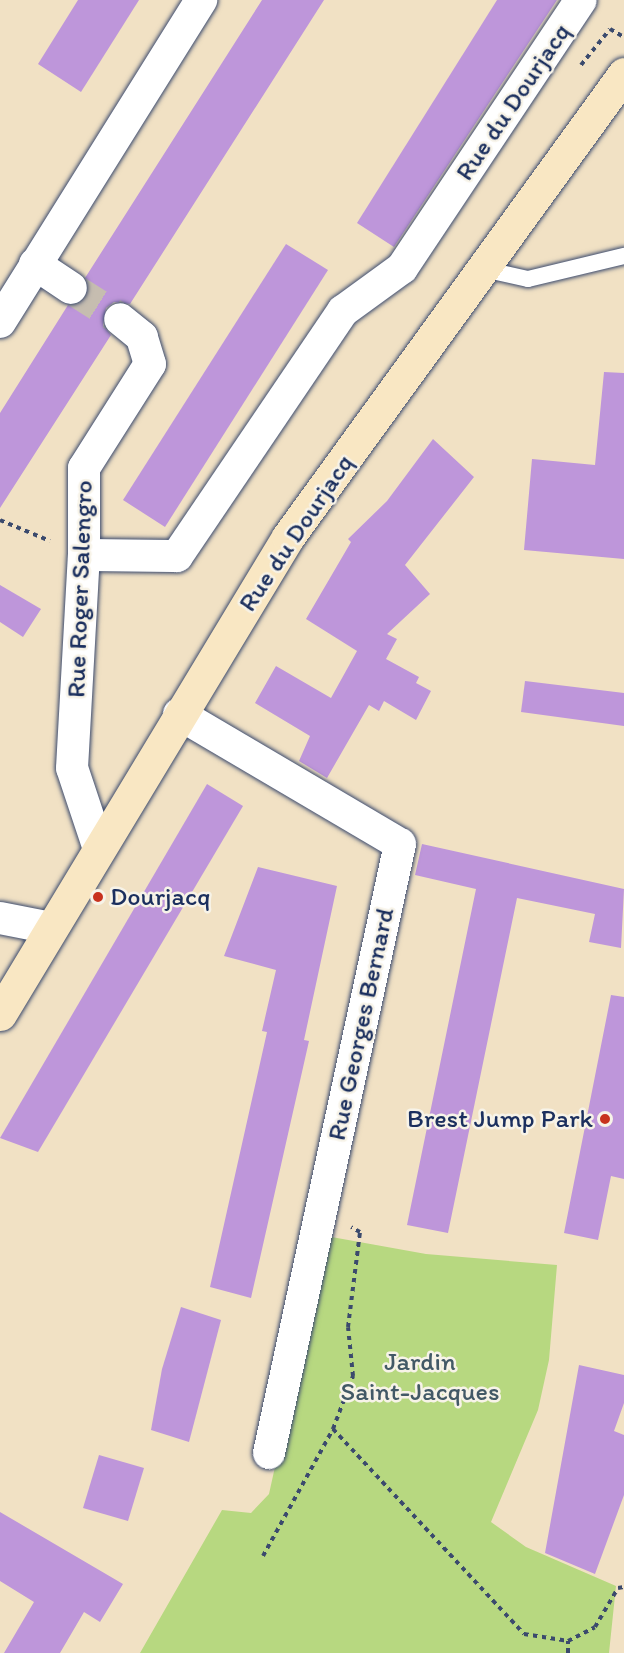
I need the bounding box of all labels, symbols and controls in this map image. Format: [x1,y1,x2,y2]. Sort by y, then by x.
street label: Rue du Dourjacq [449,17,577,187]
street label: Rue du Dourjacq [232,448,360,618]
street label: Rue Roger Salengro [61,480,99,698]
place label: Dourjacq [110,881,210,913]
marker: Dourjacq [91,890,105,904]
street label: Rue Georges Bernard [321,905,401,1143]
place label: Brest Jump Park [408,1103,593,1135]
marker: Brest Jump Park [598,1112,612,1126]
park label: Jardin Saint-Jacques [341,1346,499,1408]

